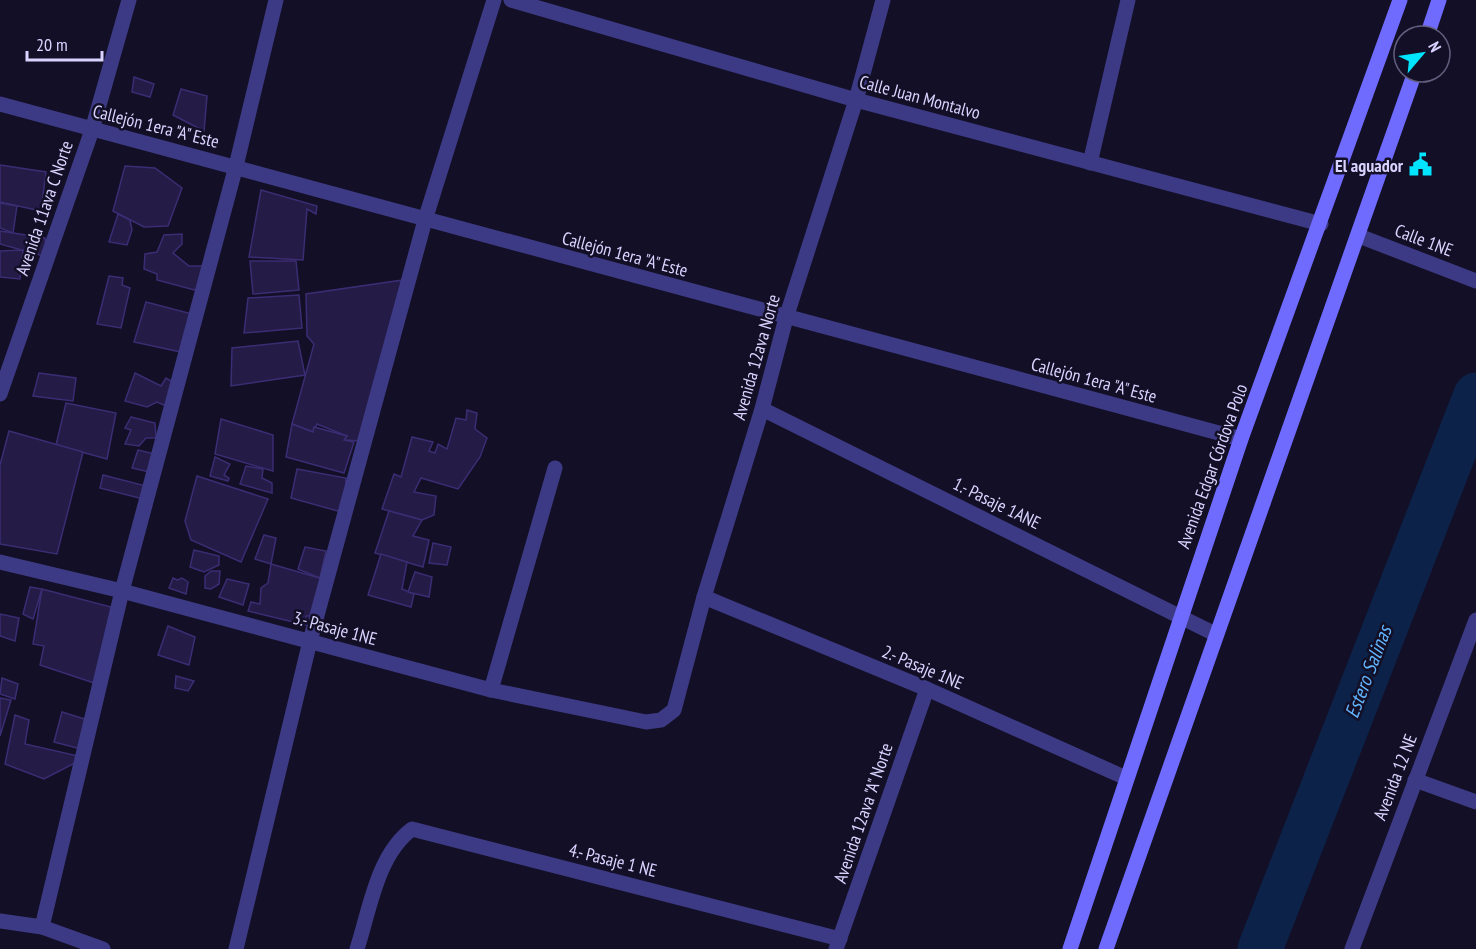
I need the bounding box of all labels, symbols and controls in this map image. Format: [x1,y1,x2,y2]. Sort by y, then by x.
scale bar [27,24,102,62]
north arrow [1392,24,1452,84]
text: 20 m [36,33,68,56]
text: N [1424,38,1446,55]
street label: Calle Juan Montalvo [857,70,983,124]
street label: Callejón 1era "A" Este [91,99,221,153]
street label: Avenida 11ava C Norte [10,138,78,278]
public building icon: El aguador [1408,152,1434,178]
place label: El aguador [1335,154,1404,177]
street label: Calle 1NE [1392,218,1456,262]
street label: Callejón 1era "A" Este [560,226,690,282]
street label: Avenida 12ava Norte [727,292,785,422]
street label: Callejón 1era "A" Este [1029,352,1159,408]
street label: Avenida Edgar Córdova Polo [1172,380,1253,551]
street label: 1.- Pasaje 1ANE [949,472,1045,534]
street label: 3.- Pasaje 1NE [290,606,380,650]
water label: Estero Salinas [1339,620,1398,722]
street label: 2.- Pasaje 1NE [879,640,967,694]
street label: Avenida 12 NE [1368,731,1422,823]
street label: Avenida 12ava "A" Norte [828,740,898,886]
street label: 4.- Pasaje 1 NE [567,838,659,882]

